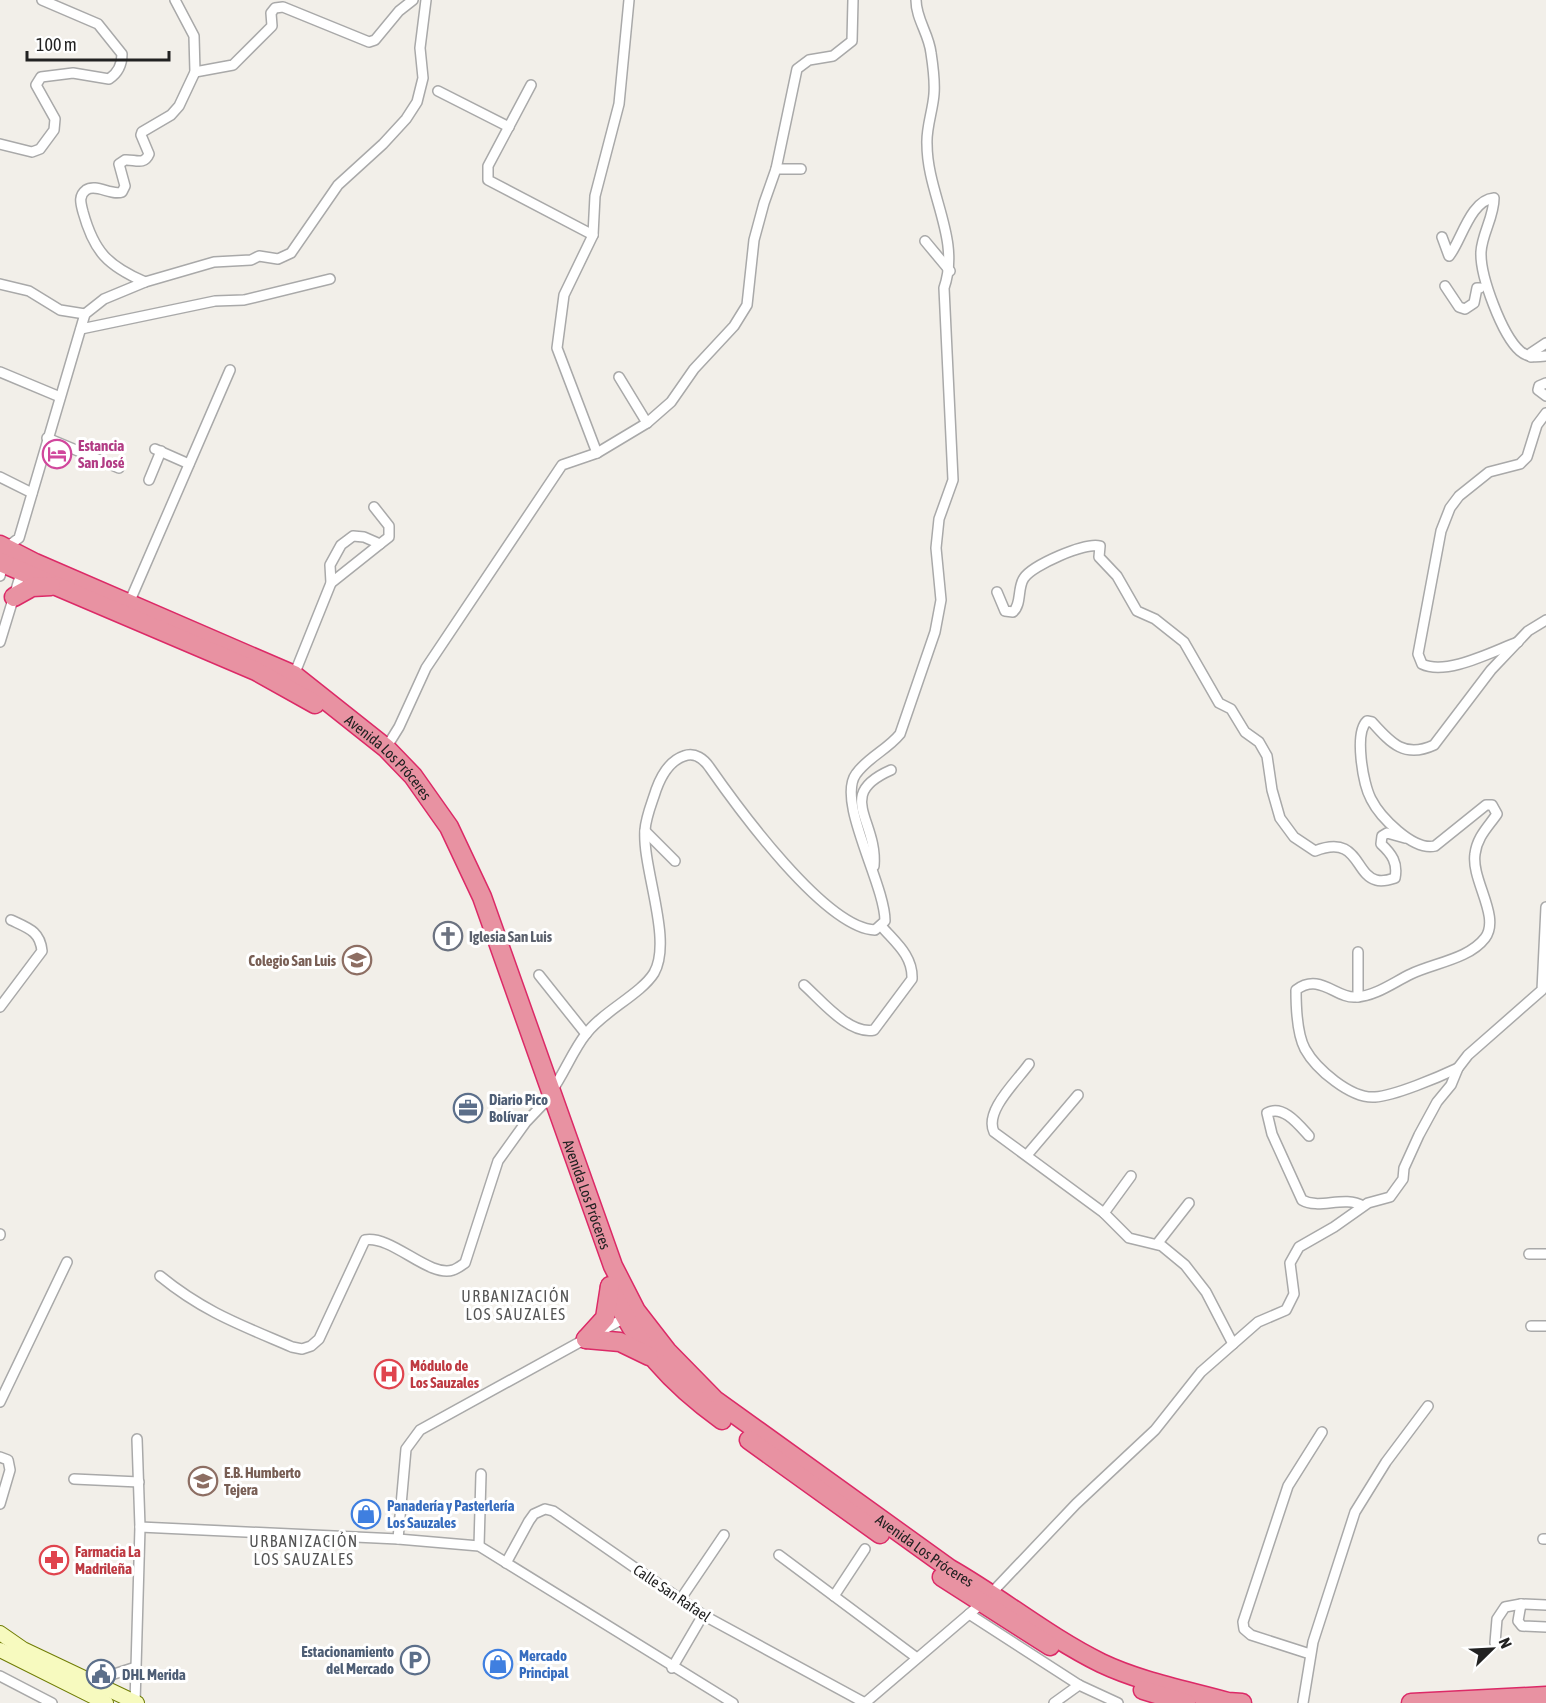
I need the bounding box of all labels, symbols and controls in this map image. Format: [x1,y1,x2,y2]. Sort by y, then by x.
scale bar [27,24,170,62]
text: 100 m [36,34,77,55]
place label: Estancia San José [78,437,125,471]
hotel icon: Estancia San José [41,438,73,470]
street label: Avenida Los Próceres [342,711,435,803]
church icon: Iglesia San Luis [432,920,464,952]
place label: Iglesia San Luis [469,928,553,945]
school or university icon: Colegio San Luis [341,944,373,976]
place label: Colegio San Luis [248,952,337,969]
place label: Diario Pico Bolívar [489,1091,548,1125]
office icon: Diario Pico Bolívar [452,1092,484,1124]
street label: Avenida Los Próceres [560,1137,615,1251]
district label: URBANIZACIÓN LOS SAUZALES [461,1287,571,1323]
place label: Módulo de Los Sauzales [410,1357,480,1391]
hospital icon: Módulo de Los Sauzales [373,1358,405,1390]
place label: E.B. Humberto Tejera [224,1464,301,1498]
school or university icon: E.B. Humberto Tejera [187,1465,219,1497]
place label: Panadería y Pasterlería Los Sauzales [387,1497,515,1531]
shop icon: Panadería y Pasterlería Los Sauzales [350,1498,382,1530]
street label: Avenida Los Próceres [873,1510,977,1590]
district label: URBANIZACIÓN LOS SAUZALES [249,1532,359,1568]
place label: Farmacia La Madrileña [75,1543,141,1577]
pharmacy icon: Farmacia La Madrileña [38,1544,70,1576]
street label: Calle San Rafael [630,1561,714,1625]
north arrow [1462,1619,1522,1679]
text: N [1496,1635,1516,1651]
place label: Estacionamiento del Mercado [301,1643,394,1677]
parking icon: Estacionamiento del Mercado [399,1644,431,1676]
place label: Mercado Principal [519,1647,570,1681]
shop icon: Mercado Principal [482,1648,514,1680]
public building icon: DHL Merida [85,1658,117,1690]
place label: DHL Merida [122,1666,186,1683]

